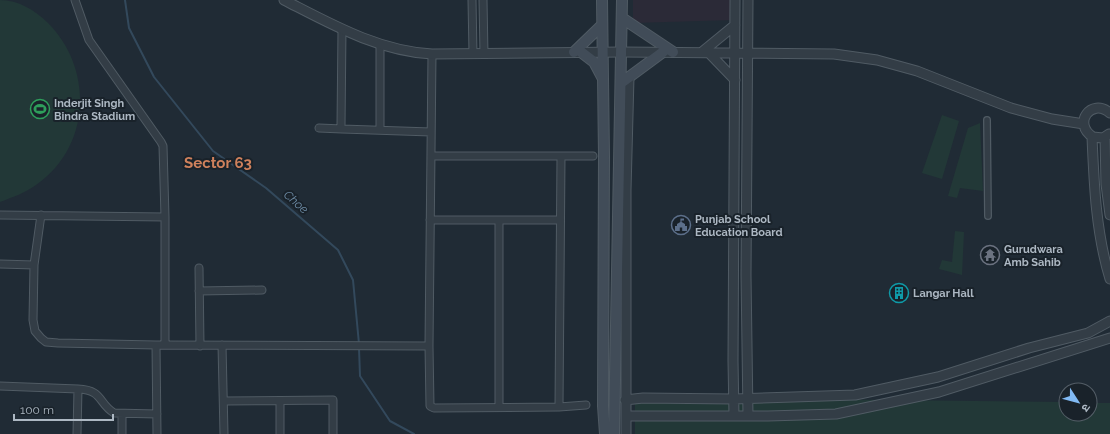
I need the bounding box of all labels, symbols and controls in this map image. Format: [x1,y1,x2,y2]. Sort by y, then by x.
place label: Inderjit Singh Bindra Stadium [54,97,135,123]
sports icon: Inderjit Singh Bindra Stadium [29,98,51,120]
district label: Sector 63 [184,154,252,172]
water label: Choe [281,188,312,217]
place label: Punjab School Education Board [695,213,783,239]
public building icon: Punjab School Education Board [670,214,692,236]
place label: Gurudwara Amb Sahib [1004,243,1063,269]
temple icon: Gurudwara Amb Sahib [979,244,1001,266]
building icon: Langar Hall [888,282,910,304]
place label: Langar Hall [913,287,974,300]
north arrow [1058,382,1098,422]
scale bar [14,396,113,422]
text: उ [1078,401,1093,414]
text: 100 m [20,403,54,417]

